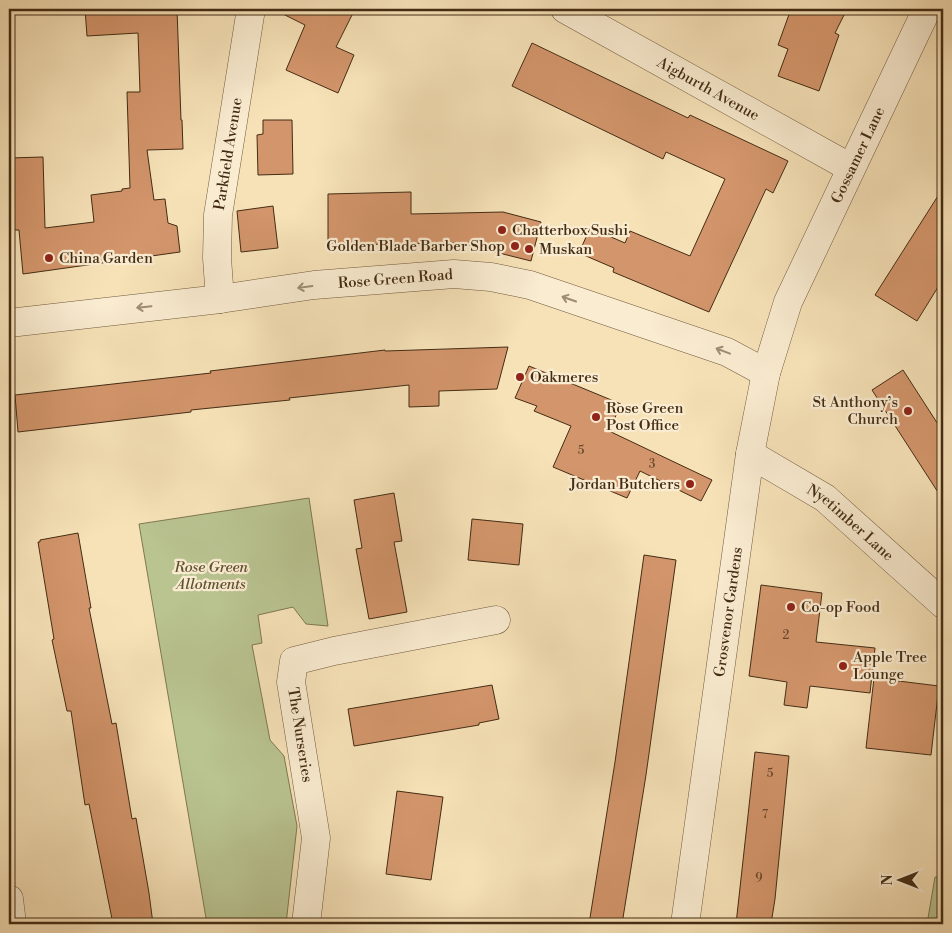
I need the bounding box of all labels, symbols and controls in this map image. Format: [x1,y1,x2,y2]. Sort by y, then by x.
street label: Aigburth Avenue [653,52,763,125]
street label: Parkfield Avenue [209,96,246,211]
street label: Gossamer Lane [827,104,889,206]
place label: Chatterbox Sushi [512,221,628,240]
marker: Chatterbox Sushi [496,224,508,236]
place label: Golden Blade Barber Shop [326,237,505,256]
marker: Golden Blade Barber Shop [509,240,521,252]
place label: Muskan [539,240,592,259]
marker: Muskan [523,243,535,255]
place label: China Garden [59,249,153,268]
marker: China Garden [43,252,55,264]
street label: Rose Green Road [337,265,454,293]
one-way arrow [298,282,314,292]
one-way arrow [562,294,577,303]
one-way arrow [136,302,152,312]
one-way arrow [716,346,731,355]
place label: Oakmeres [530,368,598,387]
marker: Oakmeres [514,371,526,383]
place label: St Anthony’s Church [812,393,898,429]
place label: Rose Green Post Office [606,399,683,435]
marker: St Anthony’s Church [902,405,914,417]
marker: Rose Green Post Office [590,411,602,423]
house number: 5 [578,443,585,458]
house number: 3 [649,457,656,472]
place label: Jordan Butchers [568,475,680,494]
marker: Jordan Butchers [684,478,696,490]
street label: Nyetimber Lane [803,480,898,565]
street label: Grosvenor Gardens [710,546,747,678]
park label: Rose Green Allotments [173,558,248,594]
place label: Co-op Food [801,598,881,617]
marker: Co-op Food [785,601,797,613]
house number: 2 [783,628,790,643]
place label: Apple Tree Lounge [852,648,927,684]
marker: Apple Tree Lounge [837,660,849,672]
street label: The Nurseries [283,686,317,784]
house number: 5 [767,766,774,781]
house number: 7 [762,807,768,822]
north arrow [874,856,924,906]
house number: 9 [755,871,763,886]
text: N [879,874,897,886]

